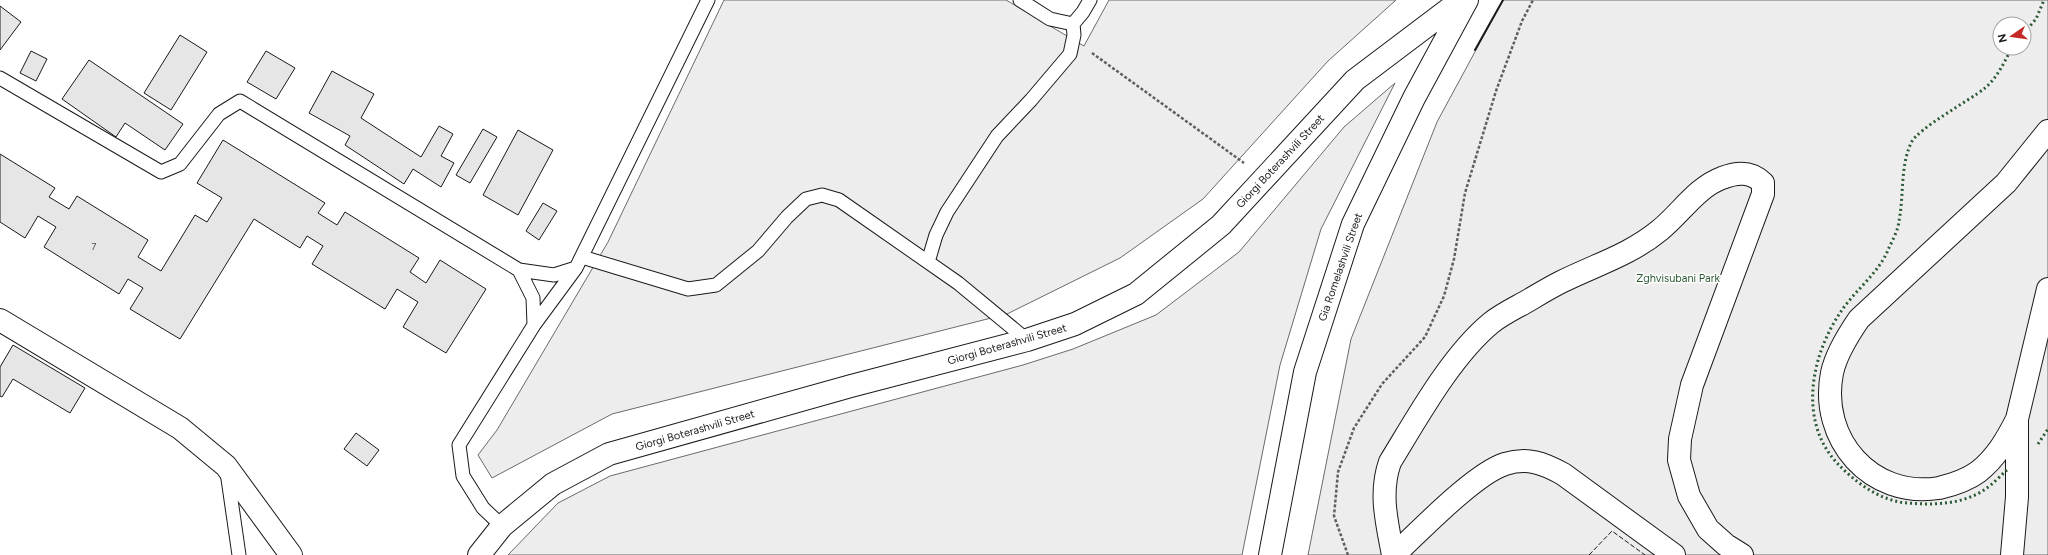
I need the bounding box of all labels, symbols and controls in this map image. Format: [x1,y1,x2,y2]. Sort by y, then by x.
north arrow [1992,16,2032,56]
text: N [1995,33,2010,44]
street label: Giorgi Boterashvili Street [1234,112,1327,211]
street label: Gia Romelashvili Street [1316,211,1365,323]
house number: 7 [92,241,97,252]
park label: Zghvisubani Park [1636,272,1720,285]
street label: Giorgi Boterashvili Street [946,321,1068,368]
street label: Giorgi Boterashvili Street [634,407,756,454]

